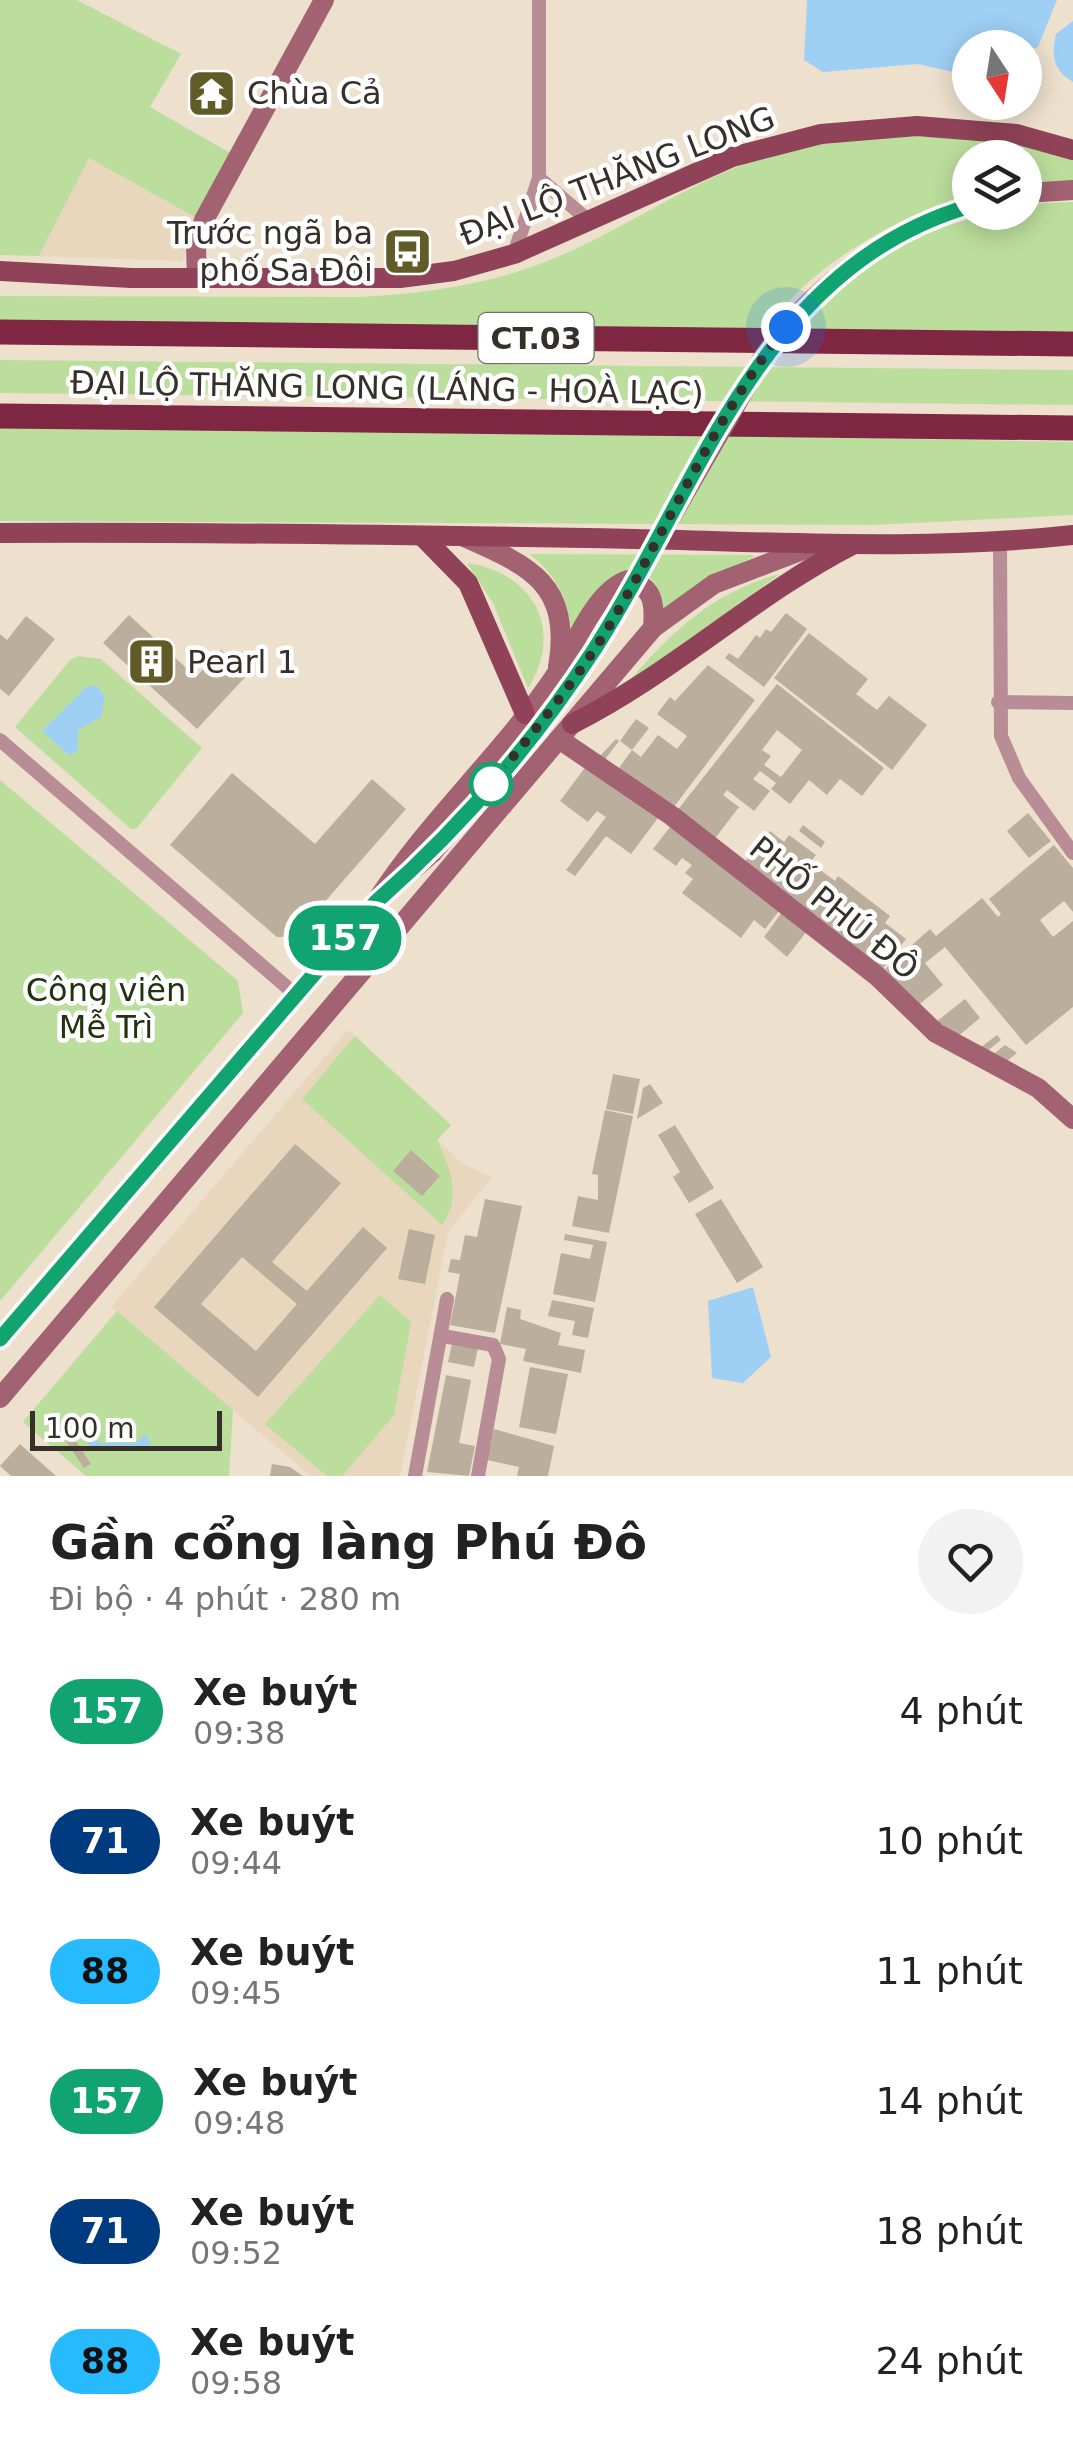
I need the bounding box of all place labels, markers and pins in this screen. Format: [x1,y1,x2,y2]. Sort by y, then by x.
temple icon: Chùa Cả [186,67,238,119]
place label: Chùa Cả [247,74,382,112]
place label: Trước ngã ba phố Sa Đôi [166,214,373,289]
bus stop icon: Trước ngã ba phố Sa Đôi [382,225,434,277]
building icon: Pearl 1 [126,636,178,688]
place label: Pearl 1 [187,643,297,681]
unlabelled marker [470,763,512,805]

